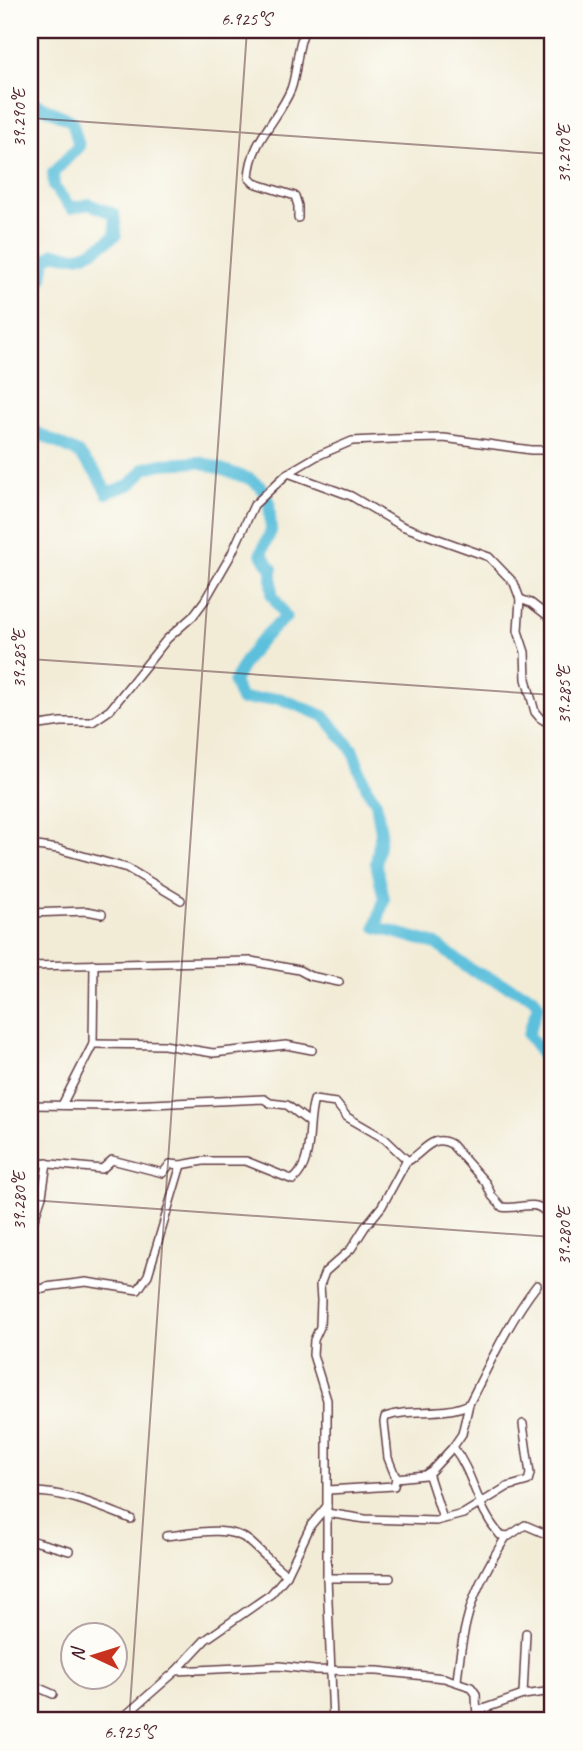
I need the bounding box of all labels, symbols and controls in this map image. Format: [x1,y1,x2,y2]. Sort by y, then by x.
text: 6.925°S [221,8,274,30]
text: 39.290°E [8,86,30,147]
text: 39.290°E [553,122,575,183]
text: 39.285°E [8,627,30,688]
text: 39.285°E [553,663,575,724]
text: 39.280°E [8,1169,30,1230]
text: 39.280°E [553,1204,575,1265]
north arrow [60,1622,130,1692]
text: N [66,1645,91,1662]
text: 6.925°S [104,1721,157,1743]

